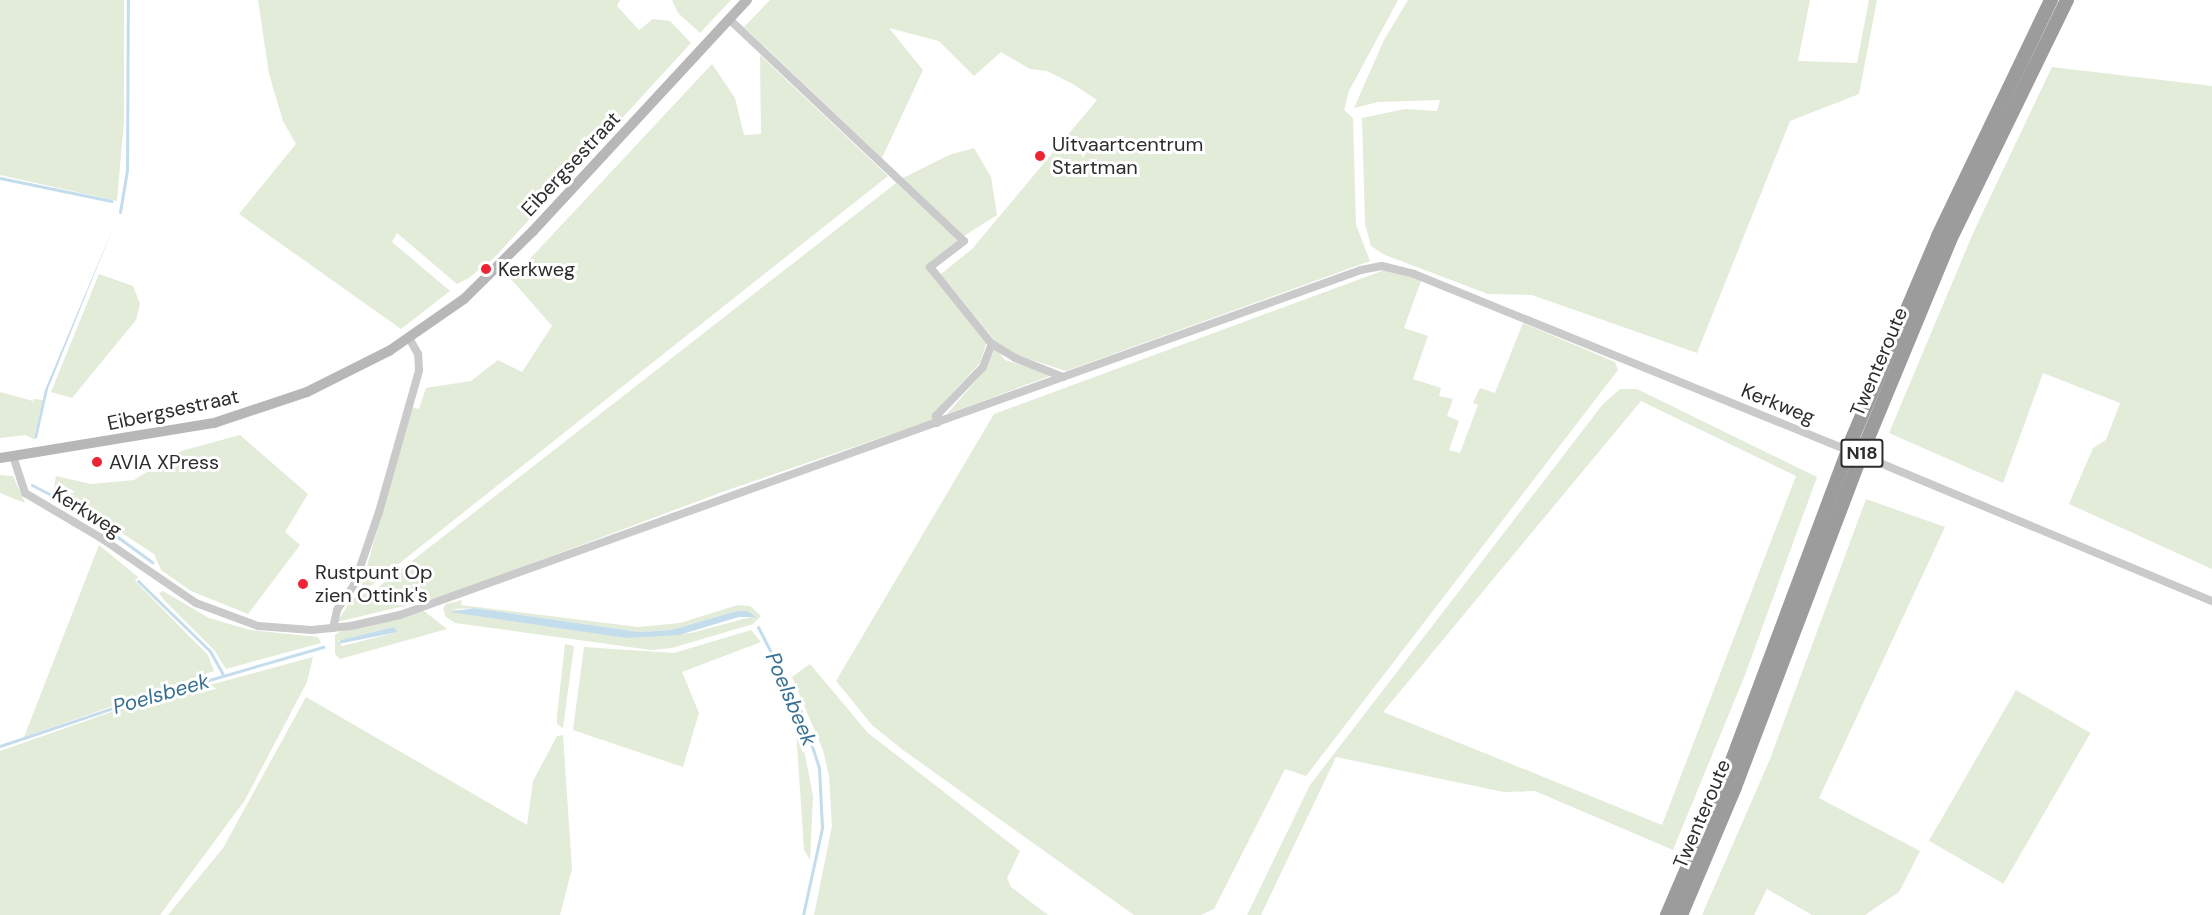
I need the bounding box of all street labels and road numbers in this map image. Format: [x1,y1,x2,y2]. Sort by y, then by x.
street label: Eibergsestraat [517,107,625,221]
street label: Twenteroute [1845,304,1913,420]
street label: Kerkweg [1738,378,1818,430]
street label: Eibergsestraat [105,384,241,436]
road number: N18 [1840,438,1884,468]
street label: Kerkweg [48,481,126,543]
street label: Twenteroute [1668,756,1736,872]

